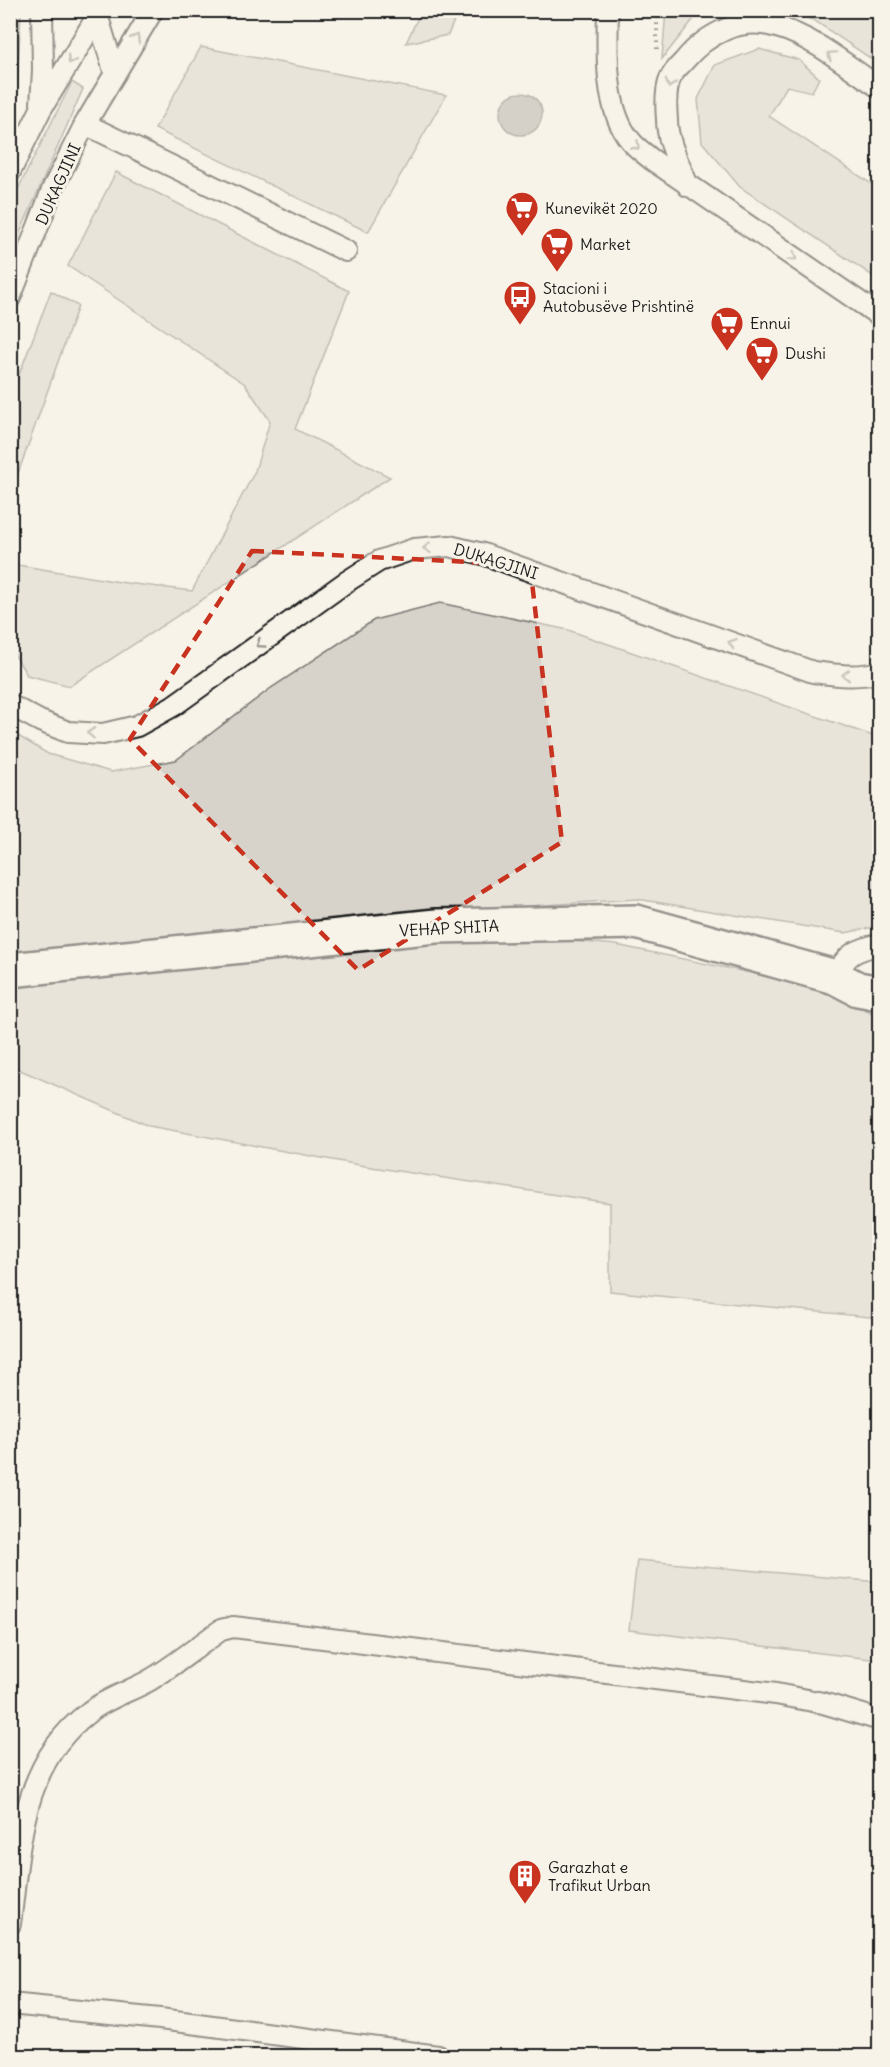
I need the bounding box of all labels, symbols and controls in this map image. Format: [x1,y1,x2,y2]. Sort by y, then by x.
one-way arrow [129,34,141,44]
one-way arrow [827,51,838,62]
one-way arrow [66,54,78,64]
one-way arrow [665,78,677,89]
one-way arrow [630,139,640,150]
street label: DUKAGJINI [31,140,85,228]
supermarket icon: Kunevikët 2020 [504,190,540,237]
place label: Kunevikët 2020 [545,198,658,218]
supermarket icon: Market [539,226,575,273]
place label: Market [580,234,631,254]
one-way arrow [786,250,797,261]
place label: Stacioni i Autobusëve Prishtinë [543,278,694,316]
bus stop icon: Stacioni i Autobusëve Prishtinë [502,279,538,326]
supermarket icon: Ennui [709,305,745,352]
place label: Ennui [750,313,791,333]
supermarket icon: Dushi [744,335,780,382]
place label: Dushi [785,343,826,363]
street label: DUKAGJINI [451,539,541,583]
one-way arrow [423,541,432,554]
one-way arrow [256,636,267,647]
one-way arrow [727,638,738,651]
one-way arrow [842,669,851,682]
one-way arrow [87,727,96,740]
street label: VEHAP SHITA [399,915,499,941]
place label: Garazhat e Trafikut Urban [548,1857,651,1895]
building icon: Garazhat e Trafikut Urban [507,1858,543,1905]

